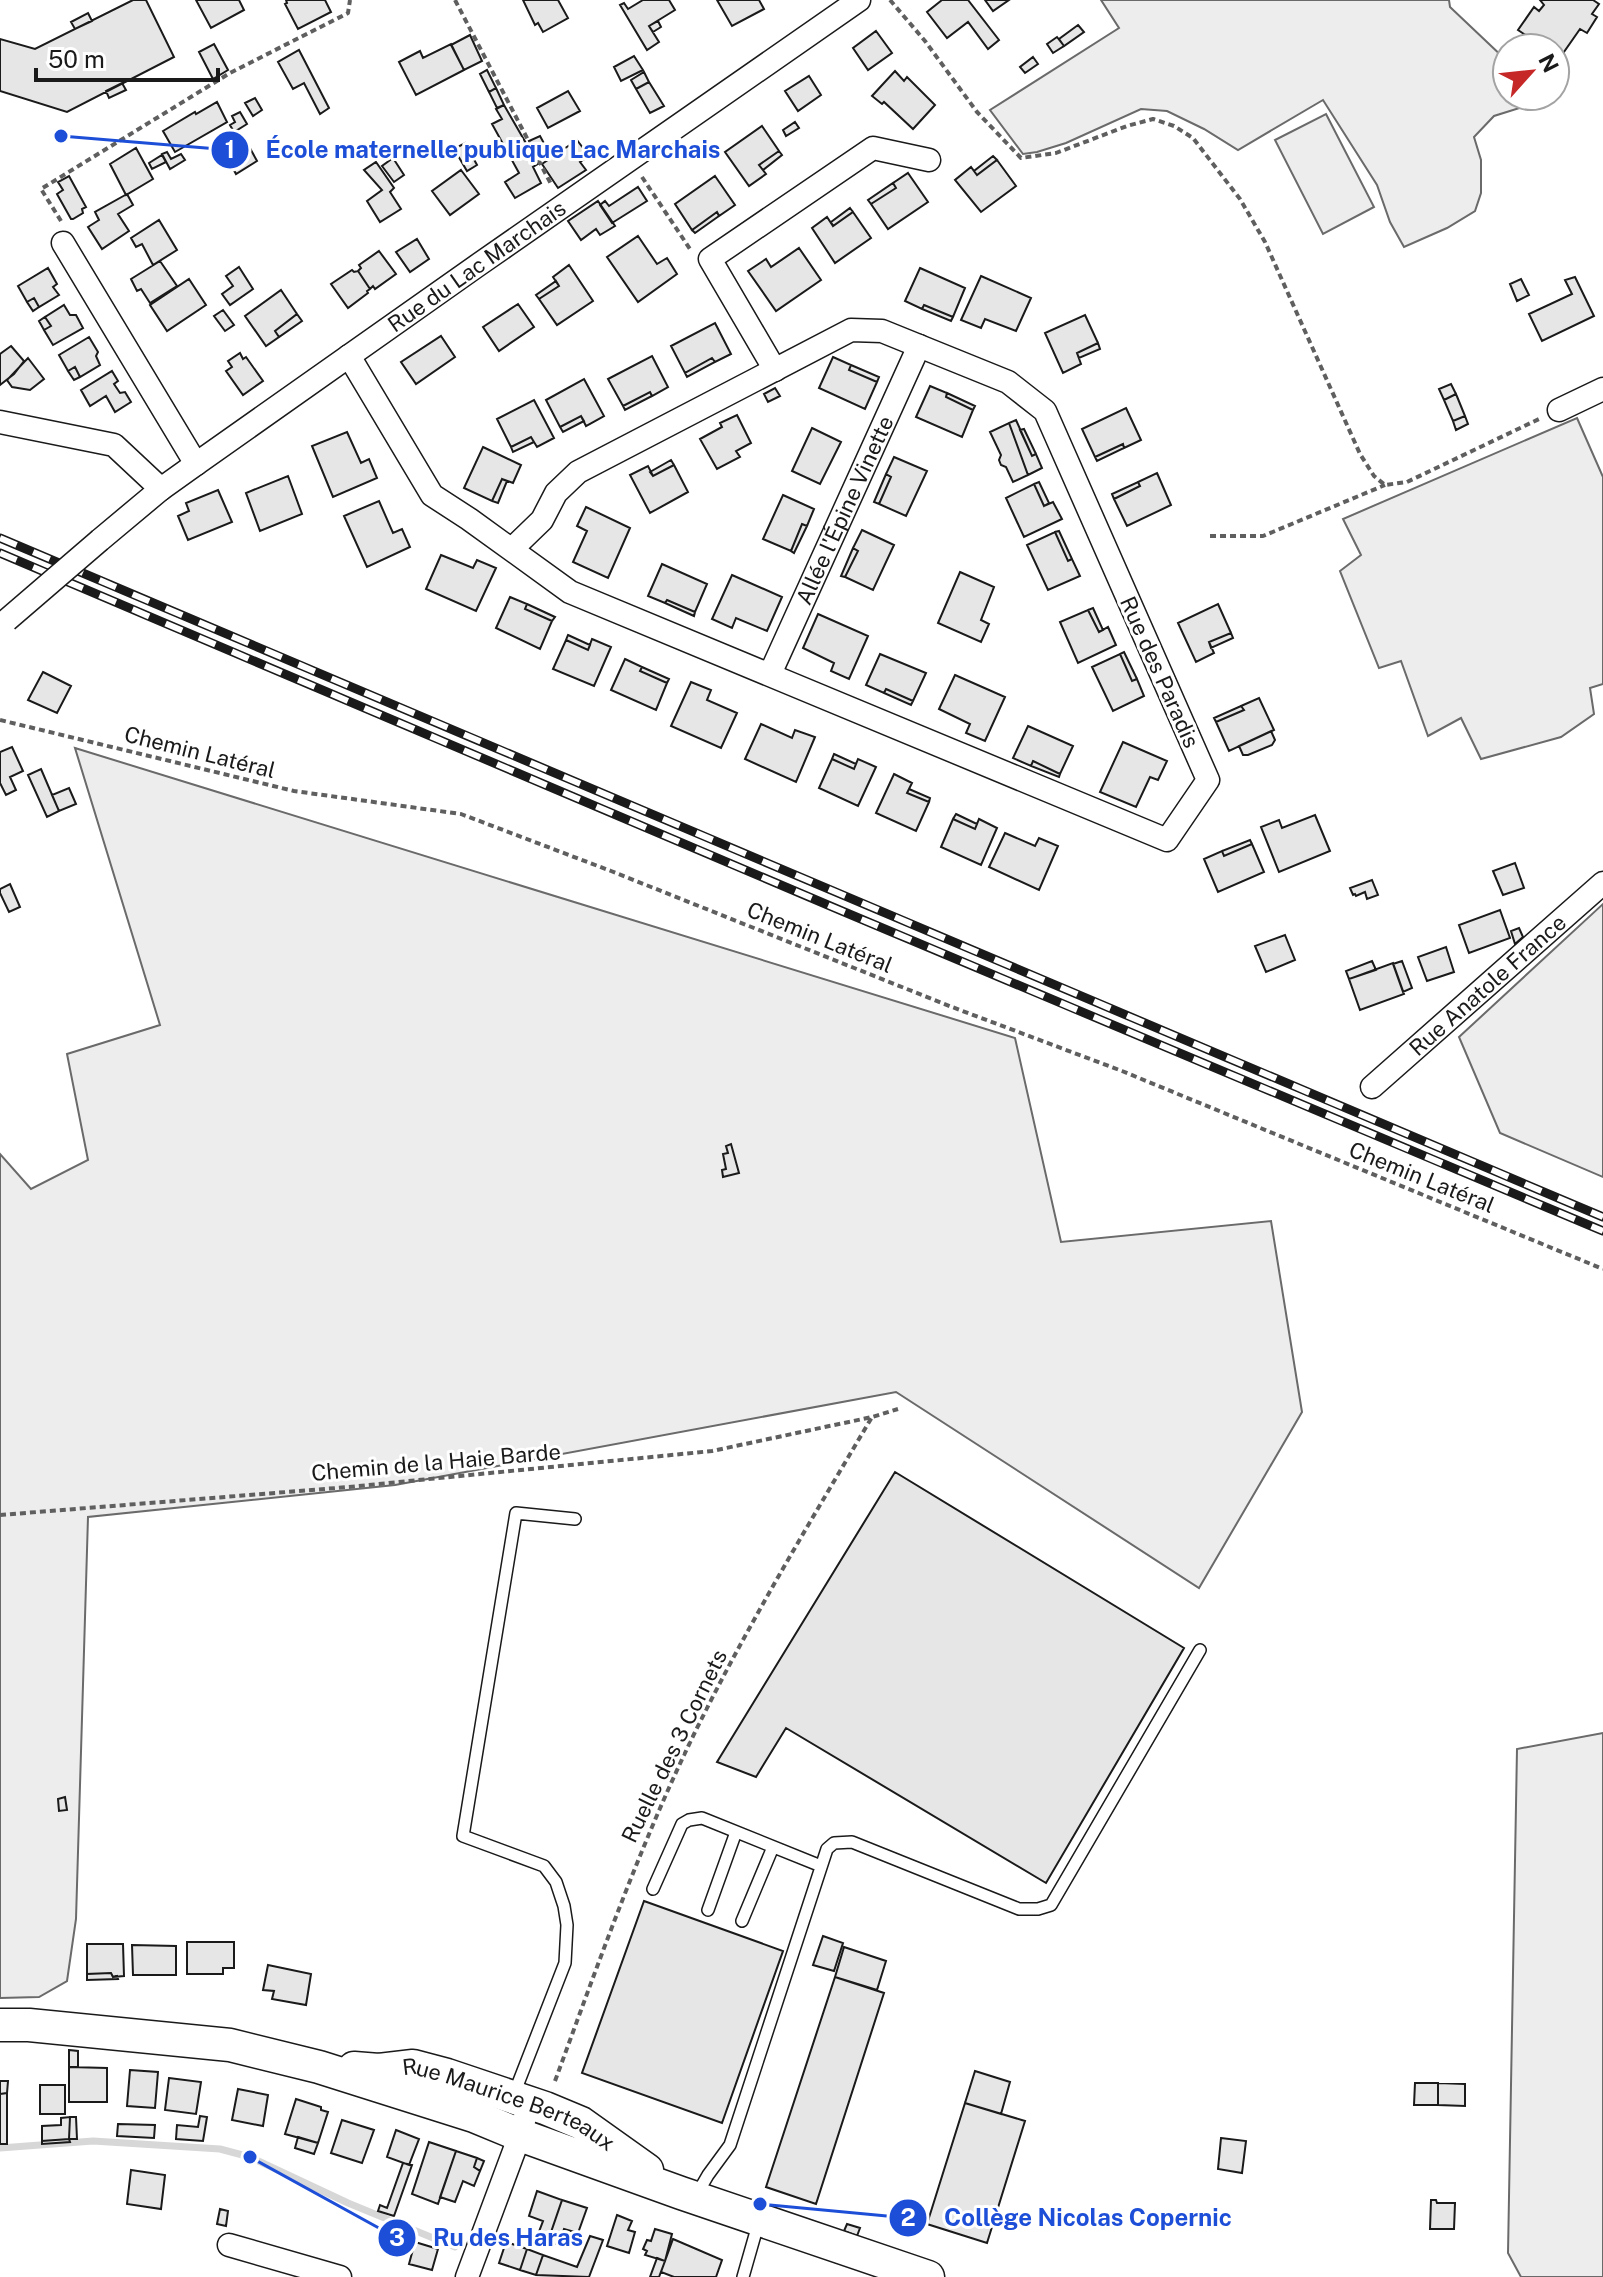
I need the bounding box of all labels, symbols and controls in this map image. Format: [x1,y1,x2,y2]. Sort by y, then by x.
scale bar [36,32,218,82]
north arrow [1491,32,1571,112]
text: 50 m [48,45,105,73]
text: N [1533,49,1564,76]
callout: École maternelle publique Lac Marchais [210,126,737,174]
text: 1 [225,135,235,163]
text: École maternelle publique Lac Marchais [266,135,720,163]
street label: Rue du Lac Marchais [383,195,571,337]
street label: Allée l'Épine Vinette [790,412,899,609]
street label: Rue des Paradis [1115,592,1205,752]
street label: Chemin Latéral [122,721,278,783]
street label: Chemin Latéral [743,896,897,978]
street label: Rue Anatole France [1404,909,1571,1061]
street label: Chemin Latéral [1345,1136,1499,1218]
street label: Chemin de la Haie Barde [310,1438,562,1486]
street label: Ruelle des 3 Cornets [616,1645,732,1847]
street label: Rue Maurice Berteaux [401,2053,620,2156]
callout: Collège Nicolas Copernic [888,2194,1248,2242]
text: 2 [900,2203,916,2231]
text: Collège Nicolas Copernic [944,2203,1232,2231]
callout: Ru des Haras [377,2214,599,2262]
text: 3 [389,2223,405,2251]
text: Ru des Haras [433,2223,583,2251]

